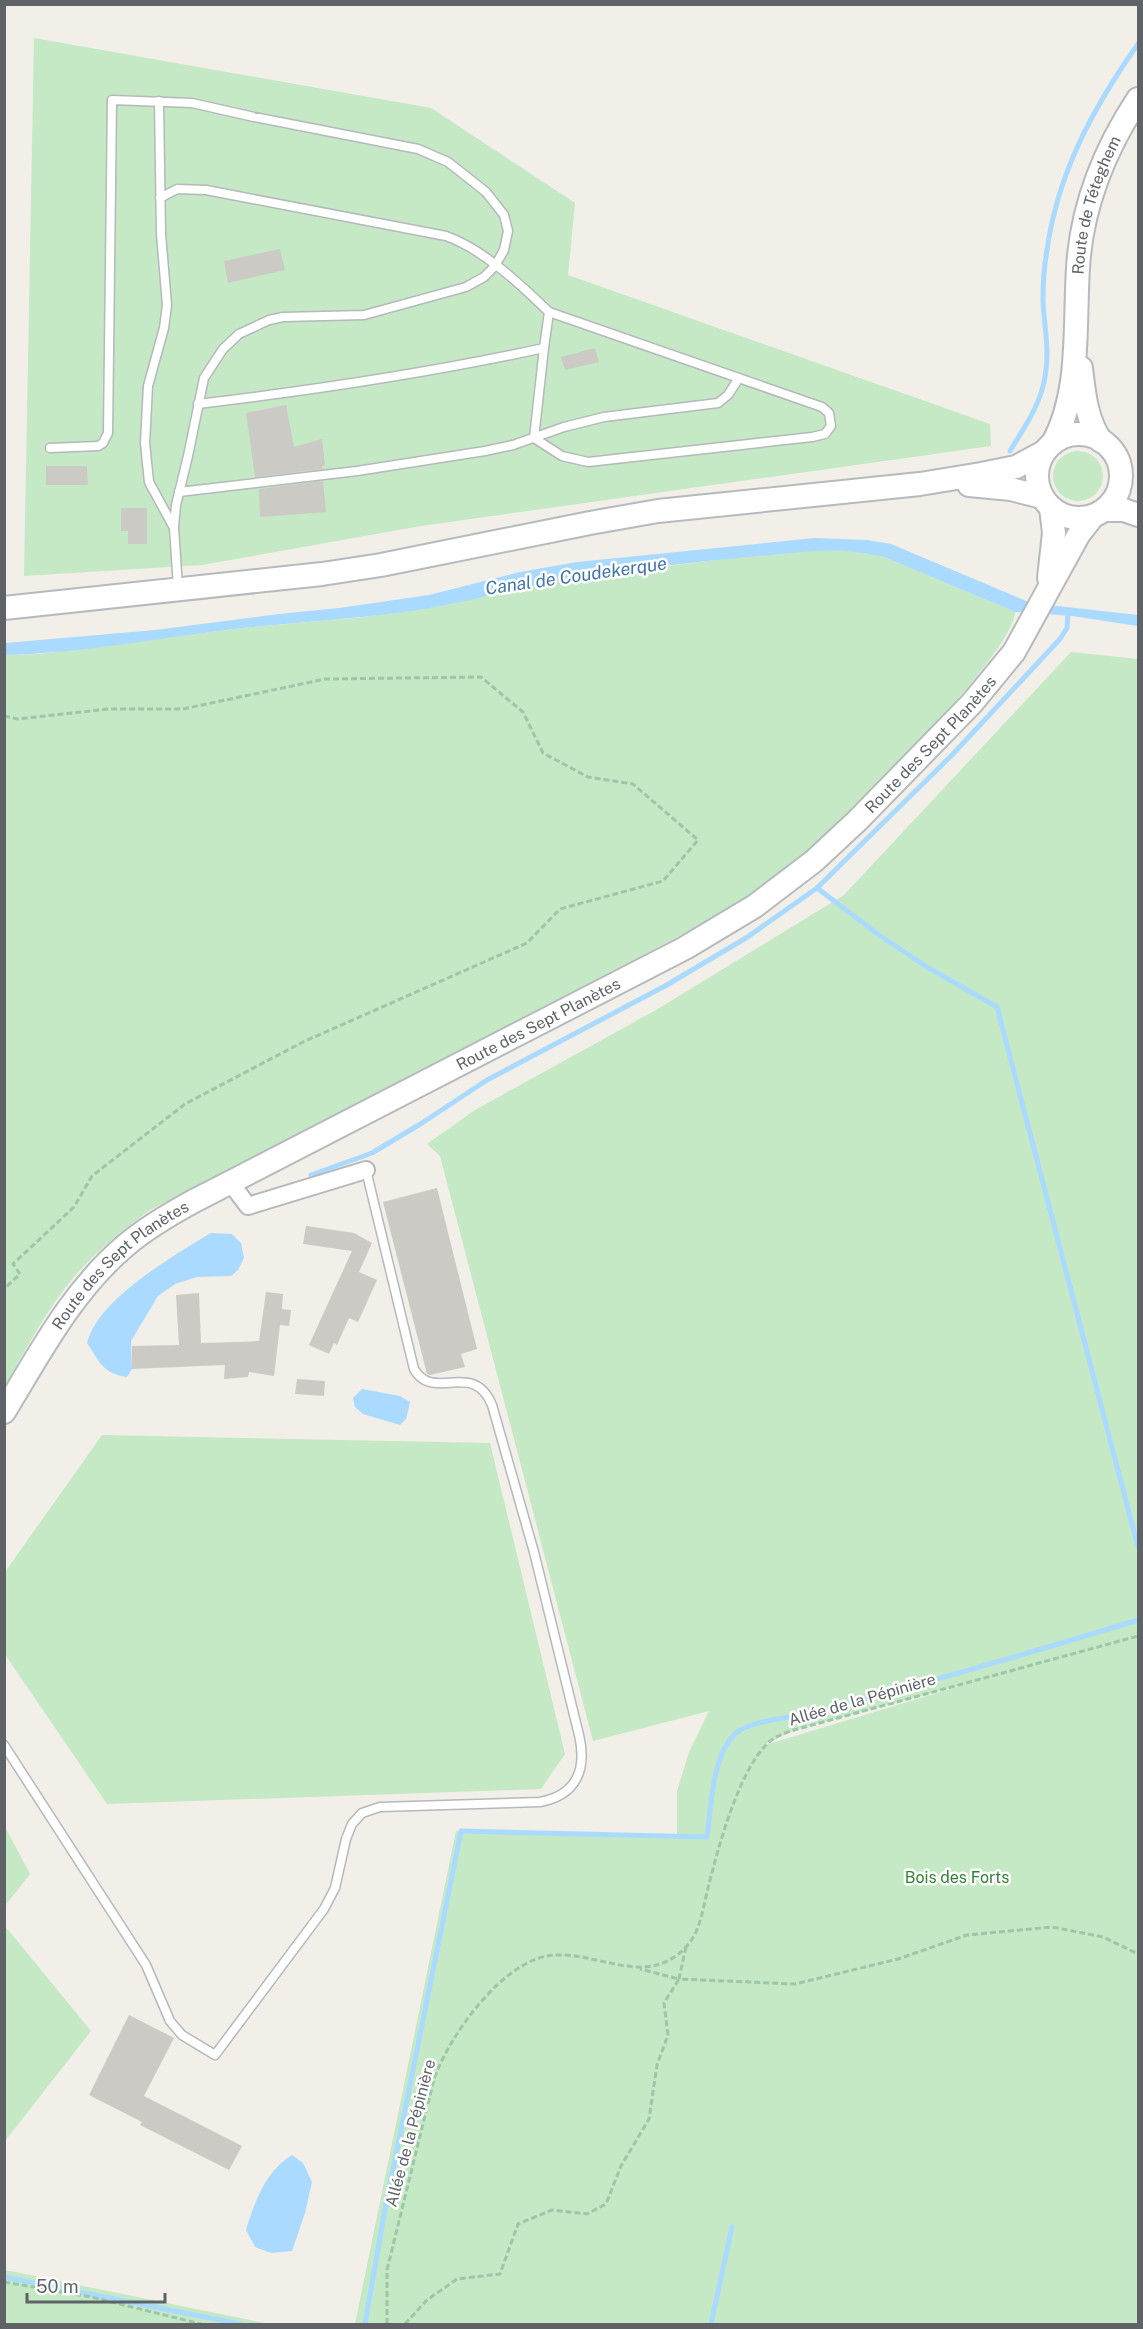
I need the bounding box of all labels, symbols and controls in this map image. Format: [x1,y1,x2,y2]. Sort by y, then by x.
street label: Route de Téteghem [1069,133,1125,275]
water label: Canal de Coudekerque [484,552,668,599]
street label: Route des Sept Planètes [861,672,1000,817]
street label: Route des Sept Planètes [453,974,624,1074]
street label: Route des Sept Planètes [48,1197,192,1333]
street label: Allée de la Pépinière [786,1669,938,1730]
park label: Bois des Forts [905,1868,1009,1887]
street label: Allée de la Pépinière [382,2057,439,2209]
scale bar [27,2266,165,2304]
text: 50 m [36,2276,79,2297]

